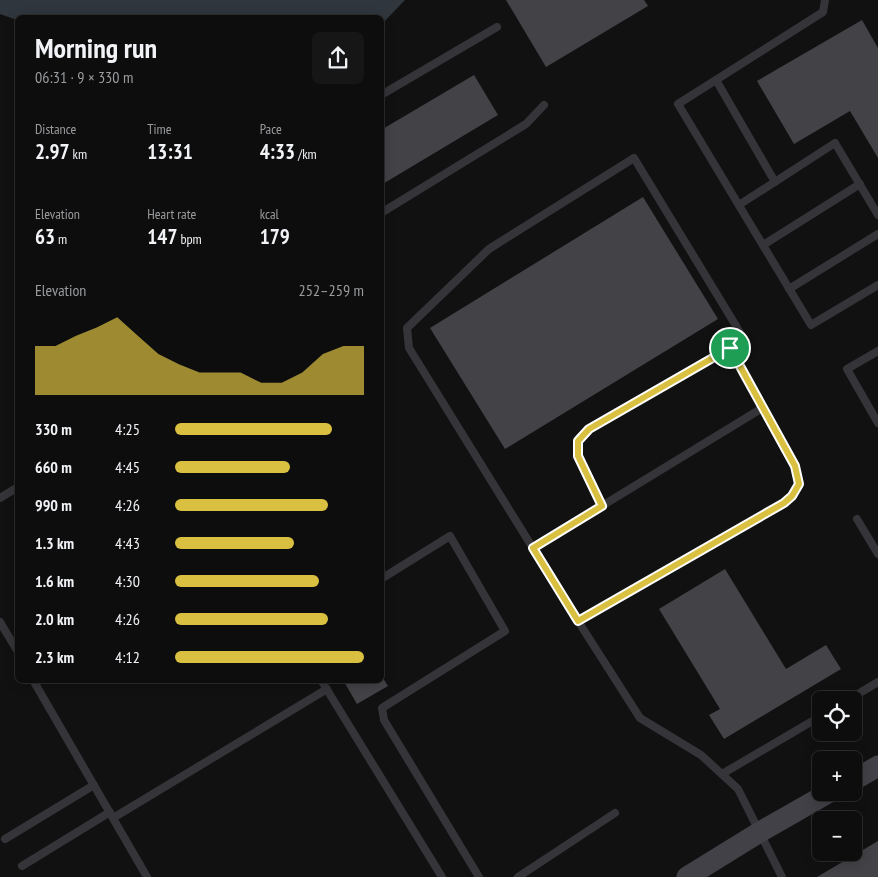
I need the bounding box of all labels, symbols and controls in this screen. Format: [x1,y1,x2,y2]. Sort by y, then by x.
text: Morning run [35,29,157,66]
button: share [312,32,364,84]
text: 06:31 · 9 × 330 m [35,67,133,87]
text: Distance [35,120,76,138]
text: Time [147,120,172,138]
text: Pace [260,120,282,138]
text: 2.97 [35,138,70,165]
text: 13:31 [147,138,193,165]
text: 4:33 [260,138,295,165]
text: km [70,145,87,163]
text: /km [295,145,317,163]
text: Elevation [35,205,80,223]
text: Heart rate [147,205,196,223]
text: kcal [260,205,279,223]
text: 63 [35,223,55,250]
text: 147 [147,223,177,250]
text: 179 [260,223,290,250]
text: m [55,230,67,248]
text: bpm [177,230,202,248]
text: Elevation [35,280,86,300]
text: 252–259 m [299,280,364,300]
pin [709,327,751,369]
icon: arrive [716,334,744,362]
text: 330 m [35,419,72,439]
text: 4:25 [115,419,140,439]
text: 660 m [35,457,72,477]
text: 4:45 [115,457,140,477]
text: 990 m [35,495,72,515]
text: 4:26 [115,495,140,515]
text: 1.3 km [35,533,74,553]
text: 4:43 [115,533,140,553]
text: 1.6 km [35,571,74,591]
text: 4:30 [115,571,140,591]
text: 2.0 km [35,609,74,629]
text: 4:26 [115,609,140,629]
text: 2.3 km [35,647,74,667]
text: 4:12 [115,647,140,667]
map controls [812,691,862,861]
button: locate [812,691,862,741]
button: + [812,751,862,801]
button: − [812,811,862,861]

